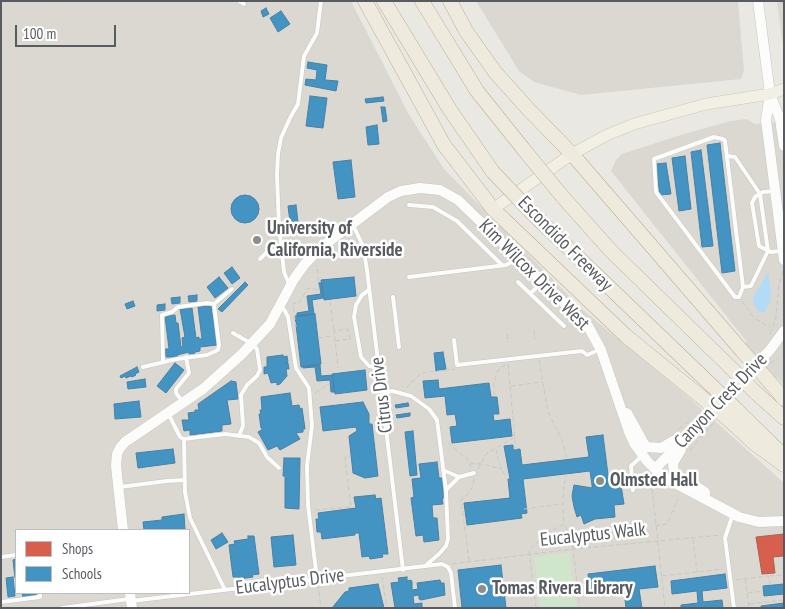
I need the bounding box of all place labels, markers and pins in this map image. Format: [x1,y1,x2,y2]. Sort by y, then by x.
place label: University of California, Riverside [267,218,403,262]
marker: University of California, Riverside [251,234,263,246]
place label: Olmsted Hall [610,470,698,492]
marker: Olmsted Hall [594,475,606,487]
place label: Tomas Rivera Library [492,578,633,600]
marker: Tomas Rivera Library [476,583,488,595]

